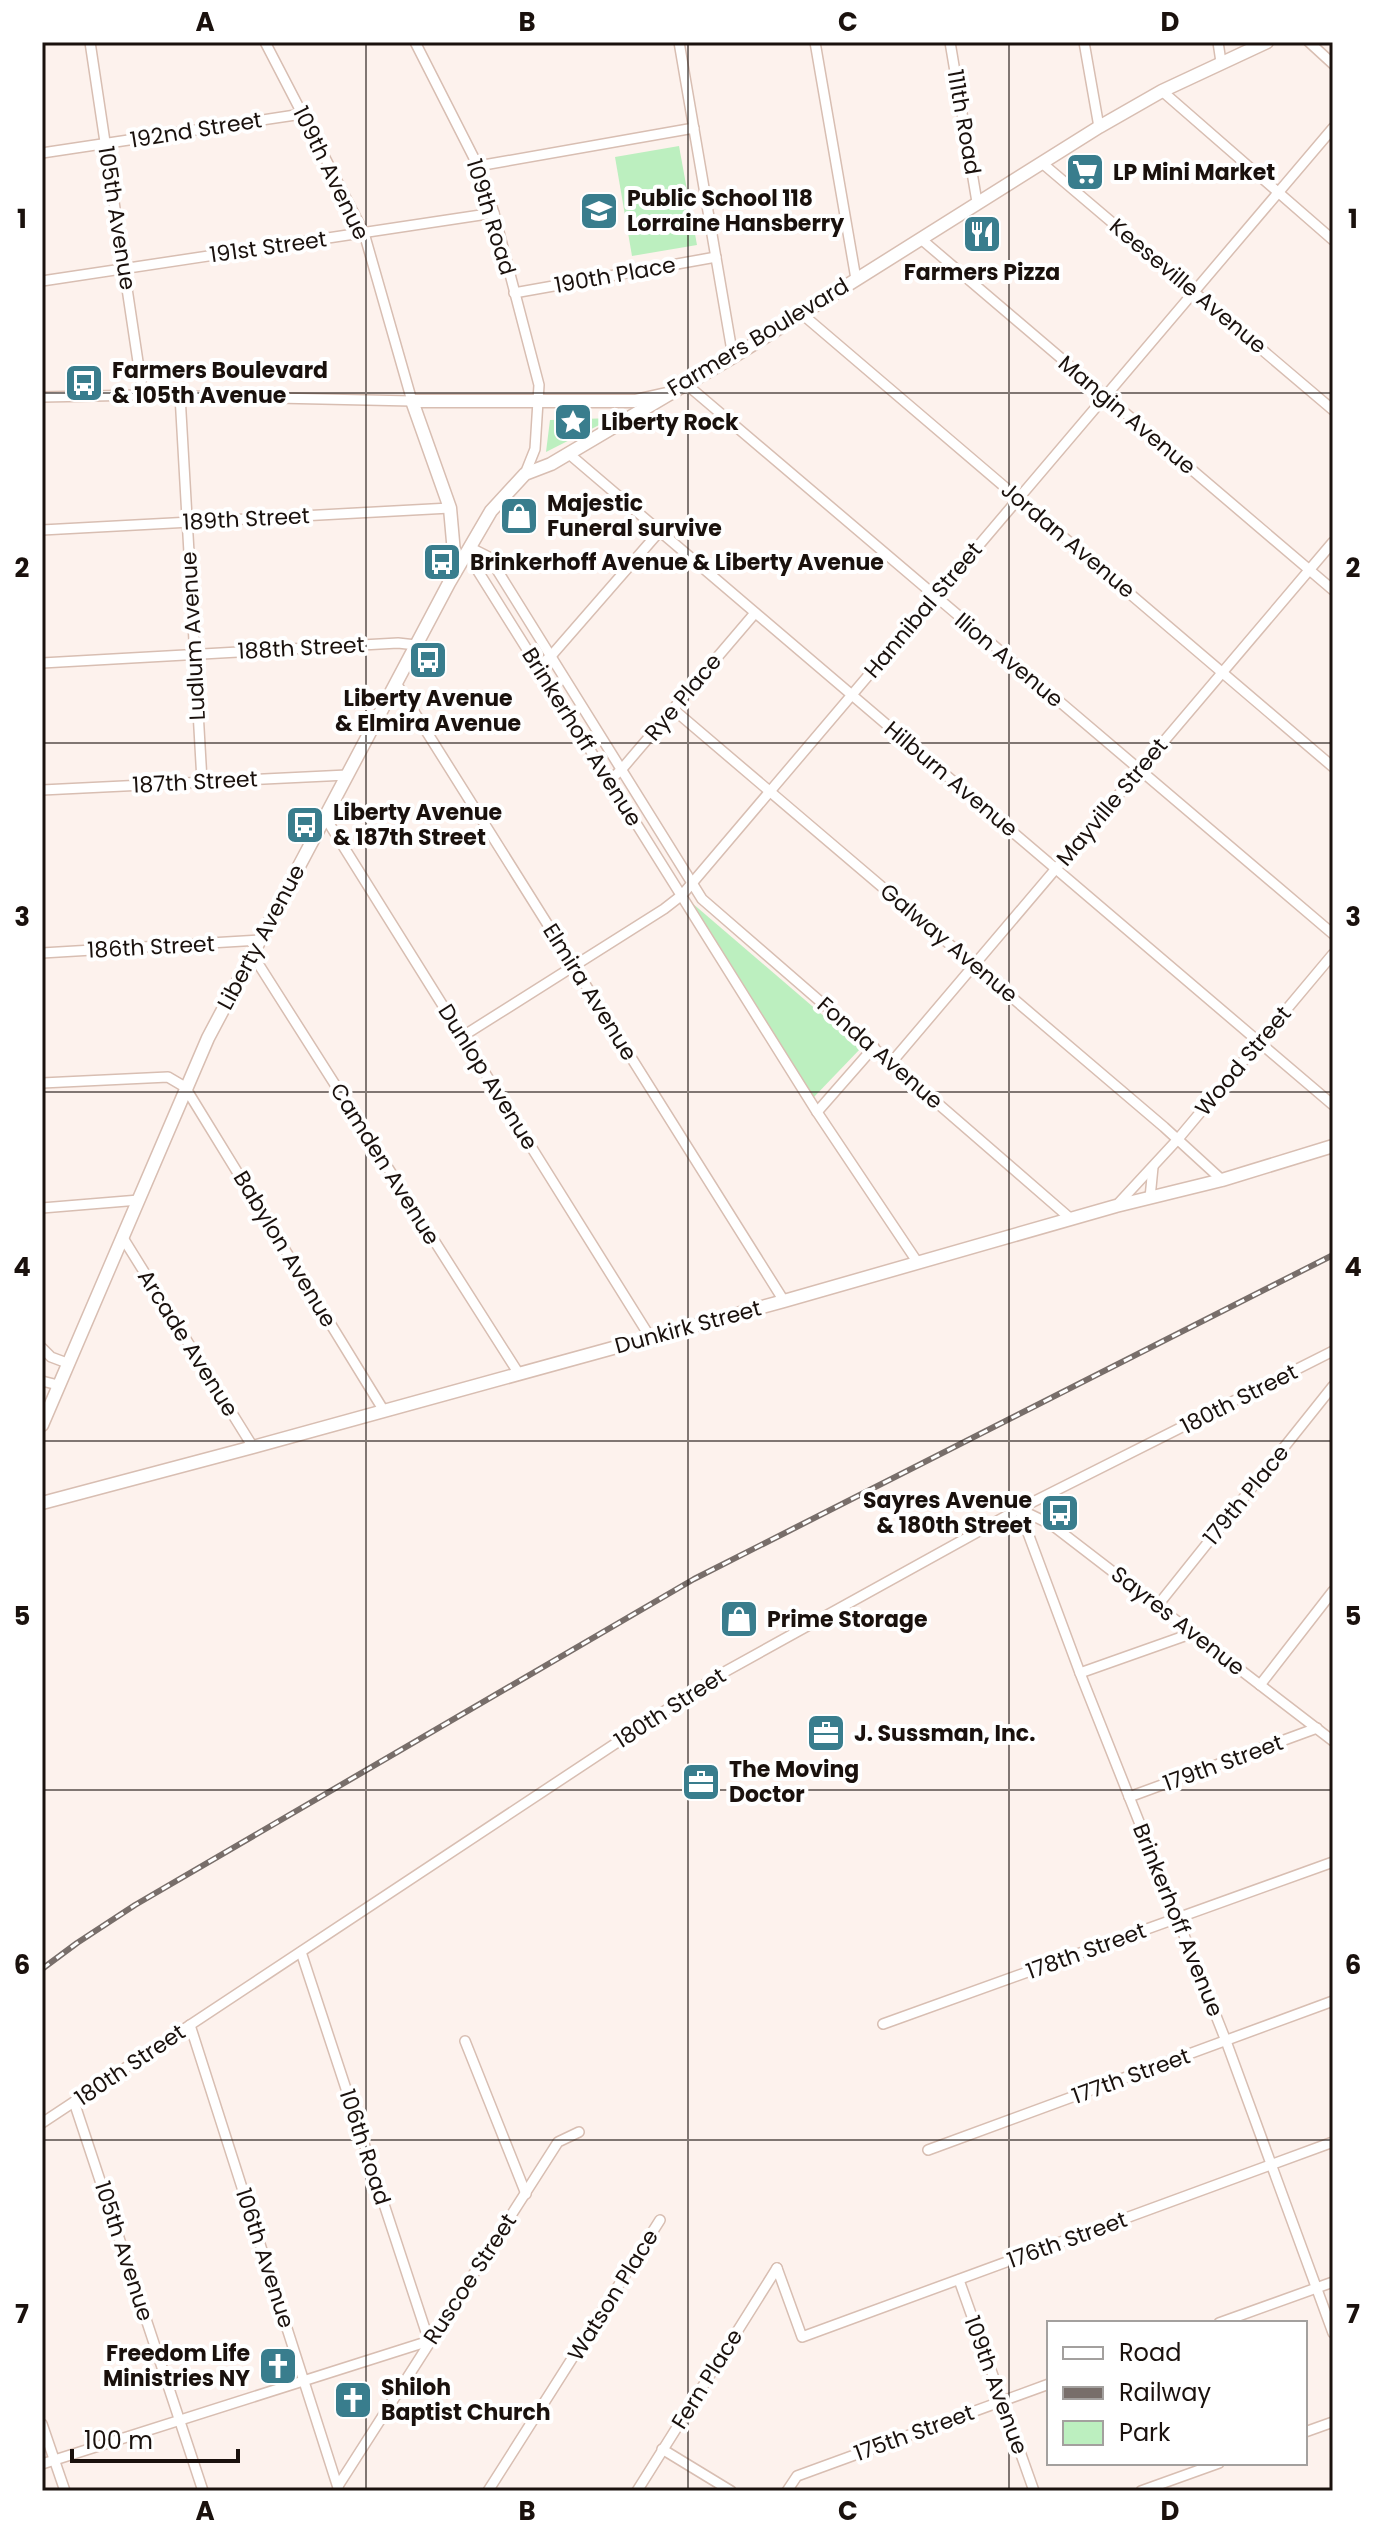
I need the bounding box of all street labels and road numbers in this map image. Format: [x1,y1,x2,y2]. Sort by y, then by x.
street label: 111th Road [940,67,988,177]
street label: 109th Avenue [285,101,377,245]
street label: 192nd Street [128,104,264,156]
street label: 105th Avenue [90,144,144,292]
street label: 109th Road [459,155,523,279]
street label: Keeseville Avenue [1103,211,1273,361]
street label: 191st Street [208,223,328,271]
street label: 190th Place [552,249,678,301]
street label: Farmers Boulevard [661,270,855,404]
street label: Mangin Avenue [1052,348,1202,482]
street label: Jordan Avenue [994,475,1142,605]
street label: 189th Street [182,500,310,538]
street label: Hannibal Street [857,535,989,685]
street label: Ludlum Avenue [173,551,213,721]
street label: Ilion Avenue [948,605,1070,715]
street label: 188th Street [237,629,365,667]
street label: Brinkerhoff Avenue [514,642,650,832]
street label: Rye Place [637,647,729,747]
street label: Hilburn Avenue [878,714,1024,844]
street label: Mayville Street [1049,731,1175,873]
street label: 187th Street [132,763,258,801]
street label: Liberty Avenue [210,859,312,1015]
street label: Galway Avenue [873,876,1025,1010]
street label: Elmira Avenue [535,917,645,1067]
street label: 186th Street [87,928,215,966]
street label: Fonda Avenue [810,990,950,1116]
street label: Dunlop Avenue [431,998,545,1156]
street label: Wood Street [1188,999,1298,1123]
street label: Camden Avenue [323,1077,447,1251]
street label: Babylon Avenue [226,1165,344,1333]
street label: Arcade Avenue [130,1263,246,1423]
street label: Dunkirk Street [611,1293,765,1361]
street label: 180th Street [1175,1356,1303,1442]
street label: 179th Place [1196,1438,1296,1552]
street label: Sayres Avenue [1105,1559,1251,1683]
street label: 180th Street [608,1660,732,1756]
street label: 179th Street [1159,1727,1287,1799]
street label: Brinkerhoff Avenue [1125,1819,1231,2021]
street label: 178th Street [1022,1915,1150,1987]
street label: 180th Street [69,2017,191,2113]
street label: 177th Street [1068,2040,1194,2112]
street label: 106th Road [332,2085,398,2209]
street label: 105th Avenue [87,2177,161,2325]
street label: 106th Avenue [228,2184,302,2332]
street label: 176th Street [1003,2204,1131,2276]
street label: Ruscoe Street [416,2208,524,2350]
street label: Watson Place [560,2223,666,2367]
street label: 109th Avenue [957,2311,1035,2459]
street label: Fern Place [664,2323,750,2435]
street label: 175th Street [850,2397,978,2469]

